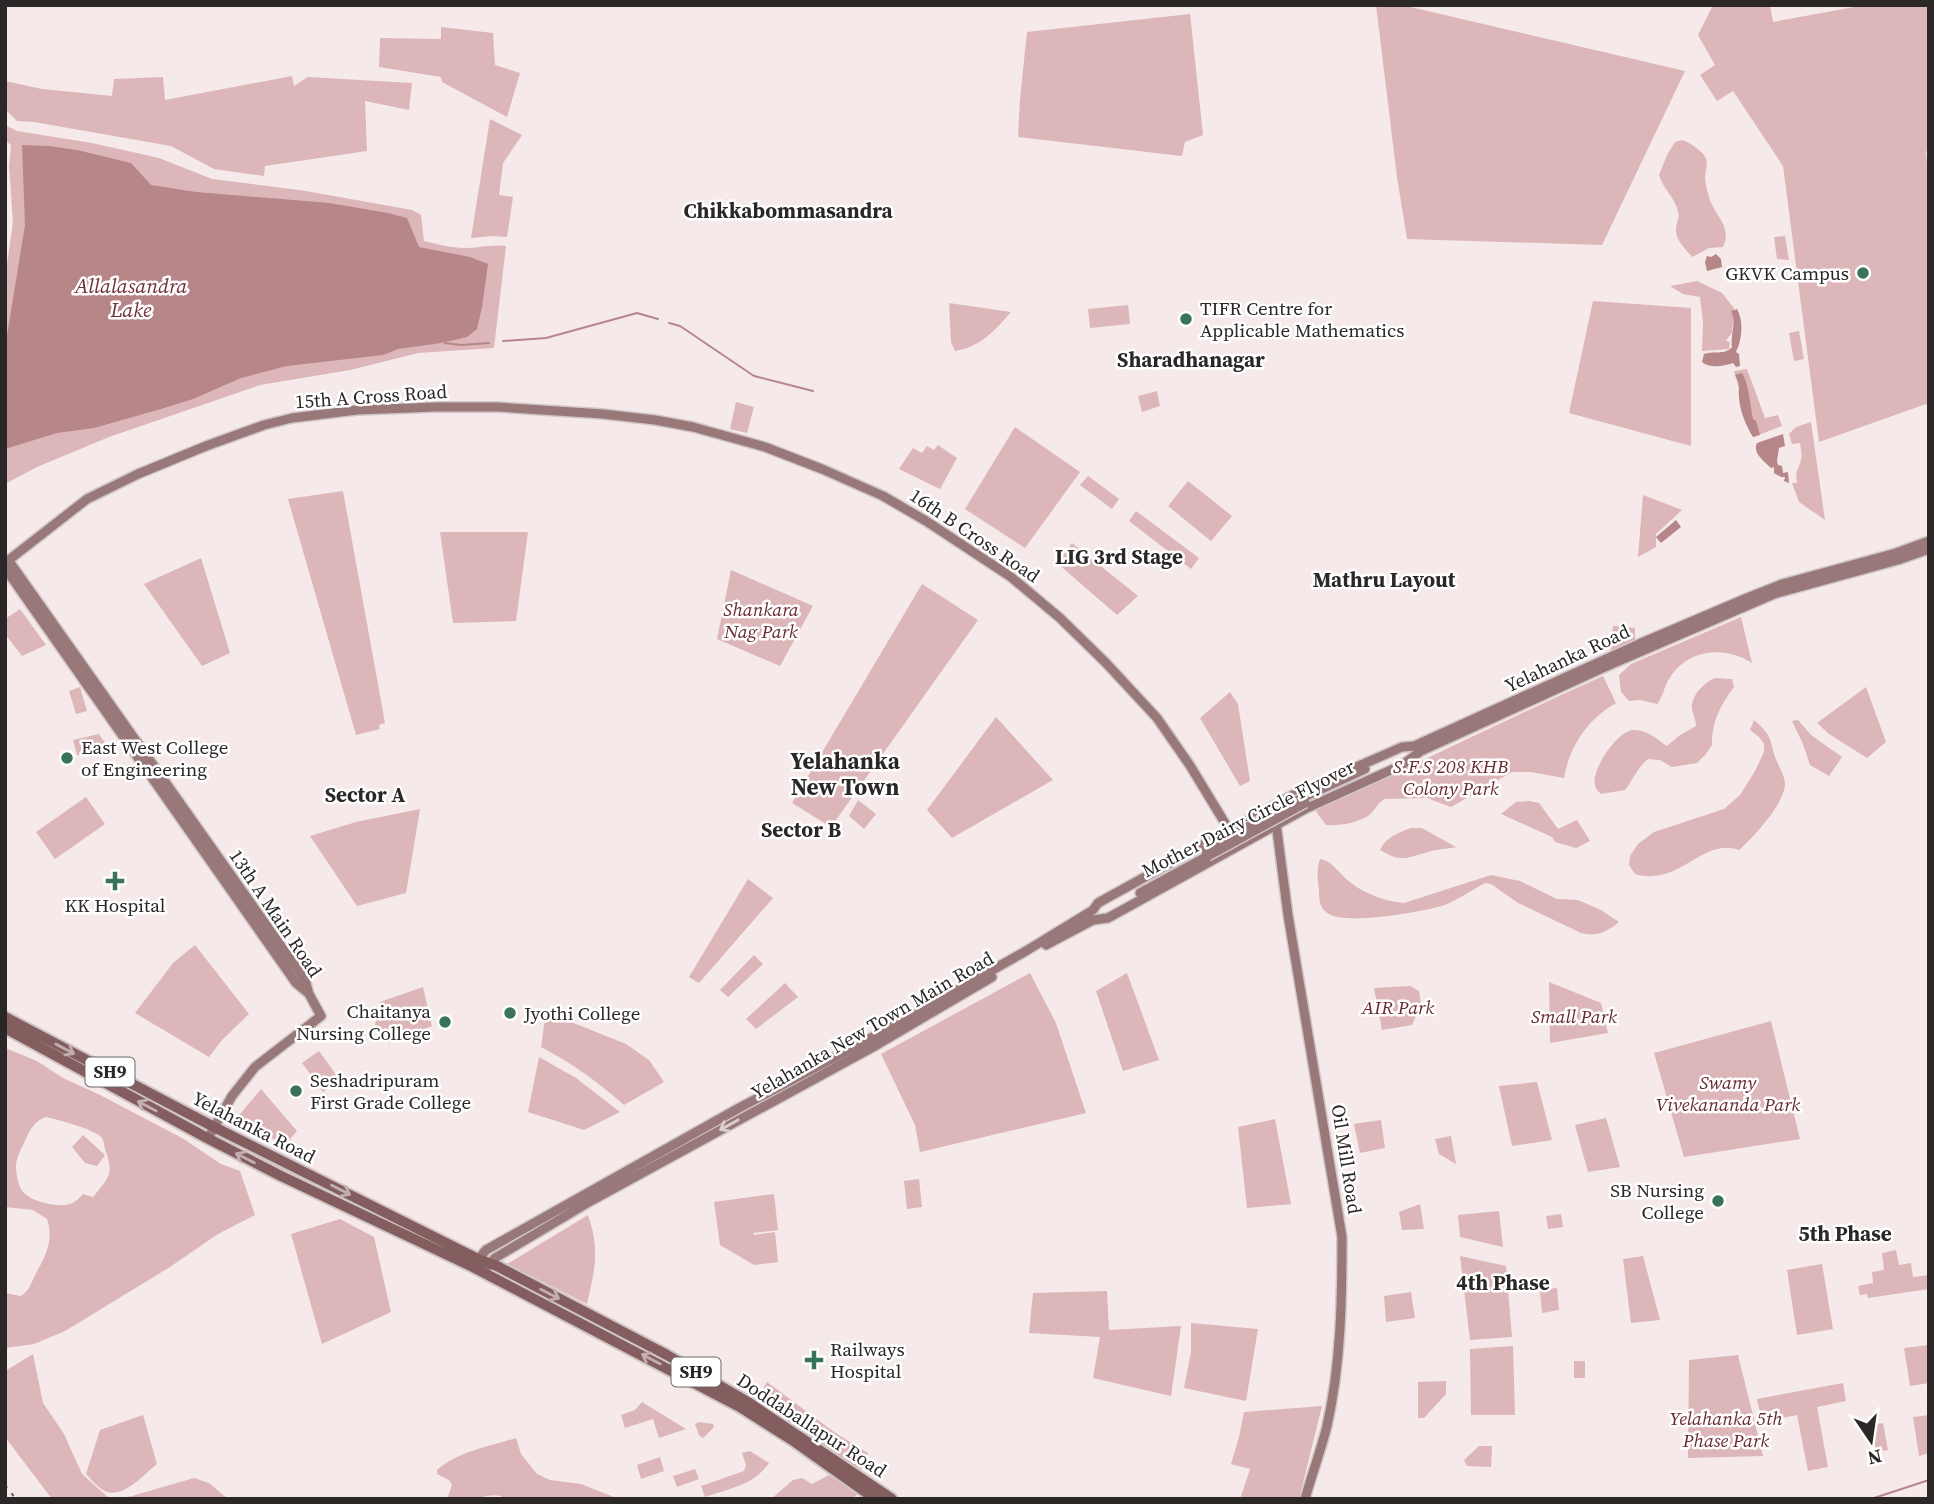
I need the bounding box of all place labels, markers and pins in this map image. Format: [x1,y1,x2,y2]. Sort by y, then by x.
place label: GKVK Campus [1725,260,1849,286]
marker: GKVK Campus [1855,265,1871,281]
place label: TIFR Centre for Applicable Mathematics [1200,295,1405,343]
marker: TIFR Centre for Applicable Mathematics [1178,311,1194,327]
place label: East West College of Engineering [81,734,228,782]
marker: East West College of Engineering [59,750,75,766]
marker: KK Hospital [105,871,125,891]
place label: KK Hospital [64,892,166,918]
place label: Chaitanya Nursing College [296,998,431,1046]
place label: Jyothi College [523,1000,640,1026]
marker: Jyothi College [502,1005,518,1021]
marker: Chaitanya Nursing College [437,1014,453,1030]
place label: Seshadripuram First Grade College [310,1067,471,1115]
marker: Seshadripuram First Grade College [288,1083,304,1099]
place label: SB Nursing College [1610,1177,1704,1225]
marker: SB Nursing College [1710,1193,1726,1209]
place label: Railways Hospital [830,1336,905,1384]
marker: Railways Hospital [804,1350,824,1370]

